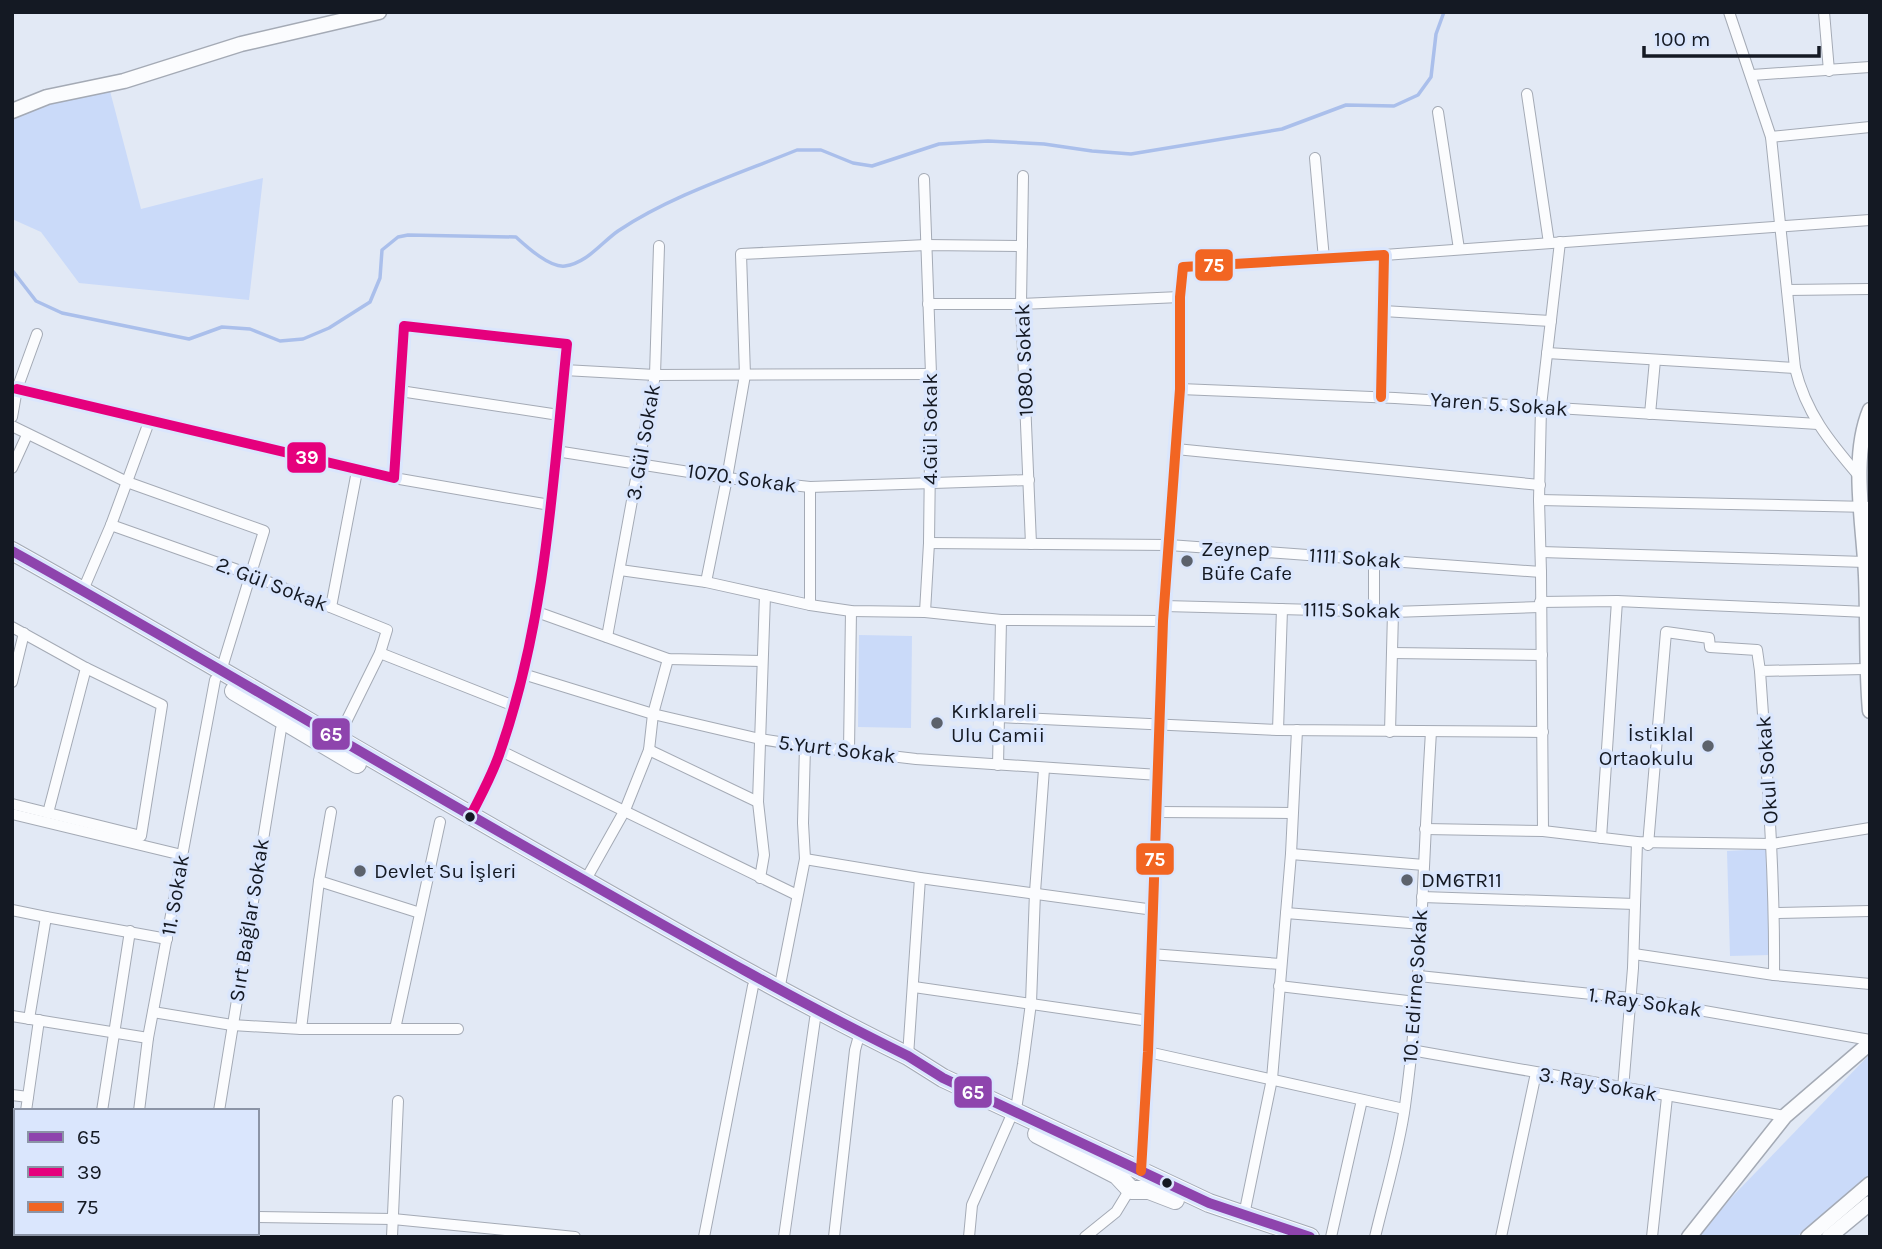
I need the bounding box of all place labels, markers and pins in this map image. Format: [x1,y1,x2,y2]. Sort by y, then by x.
place label: Zeynep Büfe Cafe [1201,537,1292,585]
marker: Zeynep Büfe Cafe [1179,553,1195,569]
place label: Kırklareli Ulu Camii [951,699,1045,747]
marker: Kırklareli Ulu Camii [929,715,945,731]
place label: İstiklal Ortaokulu [1599,722,1694,770]
marker: İstiklal Ortaokulu [1700,738,1716,754]
unlabelled marker [463,810,477,824]
place label: Devlet Su İşleri [374,859,517,883]
marker: Devlet Su İşleri [352,863,368,879]
place label: DM6TR11 [1421,868,1502,892]
marker: DM6TR11 [1399,872,1415,888]
unlabelled marker [1160,1176,1174,1190]

